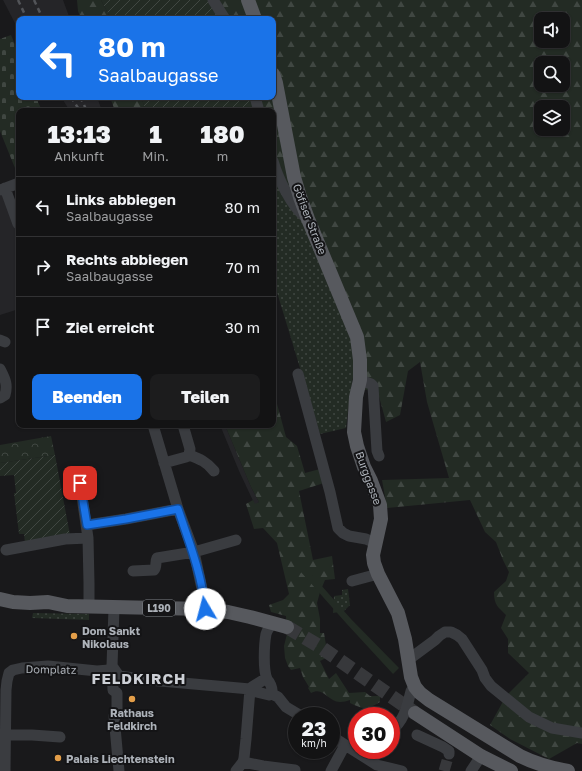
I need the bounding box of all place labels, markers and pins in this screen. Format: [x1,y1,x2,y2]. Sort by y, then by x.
pin [63,466,97,500]
place label: Dom Sankt Nikolaus [82,624,141,650]
marker: Dom Sankt Nikolaus [69,631,79,641]
marker: Rathaus Feldkirch [127,694,137,704]
place label: Rathaus Feldkirch [107,706,157,732]
place label: Palais Liechtenstein [66,752,175,765]
marker: Palais Liechtenstein [53,753,63,763]

